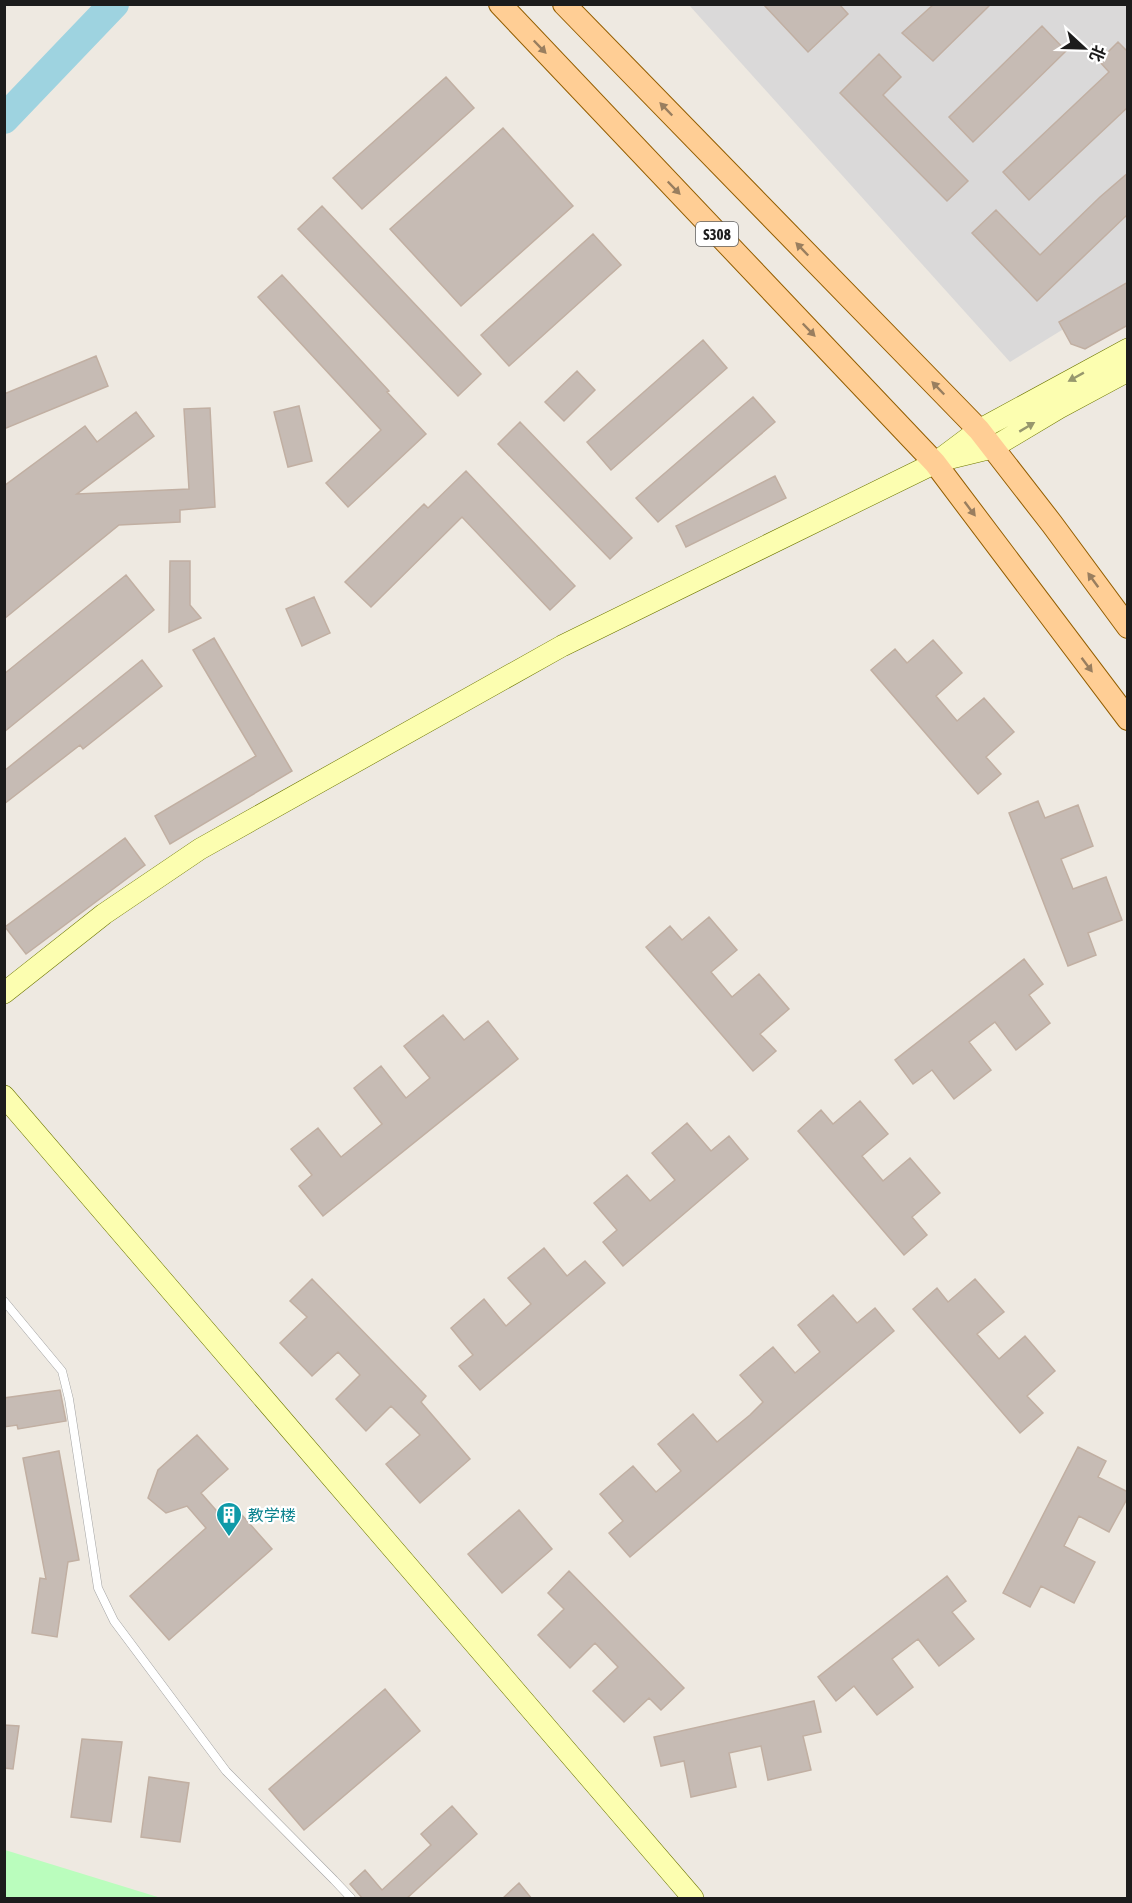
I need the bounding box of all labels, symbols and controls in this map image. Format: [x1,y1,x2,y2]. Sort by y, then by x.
north arrow [1054,18,1114,78]
one-way arrow [533,39,546,54]
text: 北 [1087,43,1109,64]
one-way arrow [660,102,674,116]
one-way arrow [667,181,681,195]
road number: S308 [696,222,738,246]
one-way arrow [796,242,810,256]
one-way arrow [801,322,815,336]
one-way arrow [1067,372,1084,382]
one-way arrow [932,382,946,396]
one-way arrow [1019,421,1035,432]
one-way arrow [964,501,976,517]
one-way arrow [1087,573,1099,589]
one-way arrow [1081,657,1093,673]
building icon: 教学楼 [214,1500,244,1538]
place label: 教学楼 [248,1506,296,1524]

